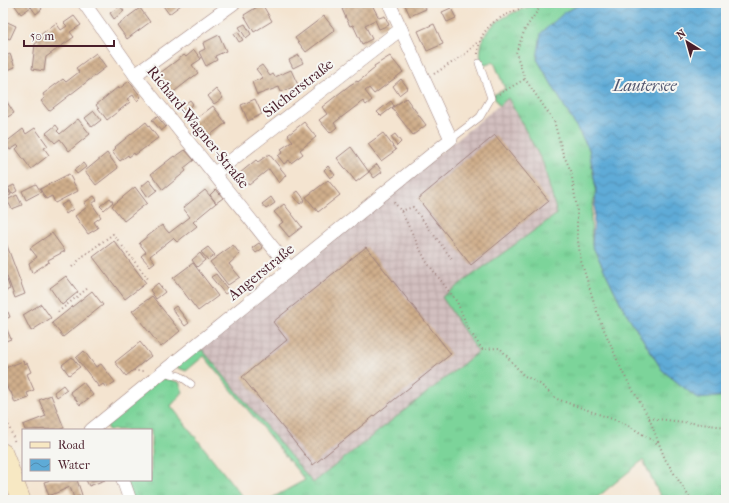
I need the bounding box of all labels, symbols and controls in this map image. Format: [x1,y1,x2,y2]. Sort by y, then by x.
scale bar [24,22,114,48]
north arrow [667,22,707,62]
text: N [674,26,689,42]
text: 50 m [30,29,54,43]
street label: Silcherstraße [259,54,337,121]
street label: Richard-Wagner-Straße [143,62,253,192]
water label: Lautersee [612,76,677,95]
street label: Angerstraße [223,239,298,305]
legend [22,429,152,481]
text: Road [58,438,85,452]
text: Water [57,458,91,472]

